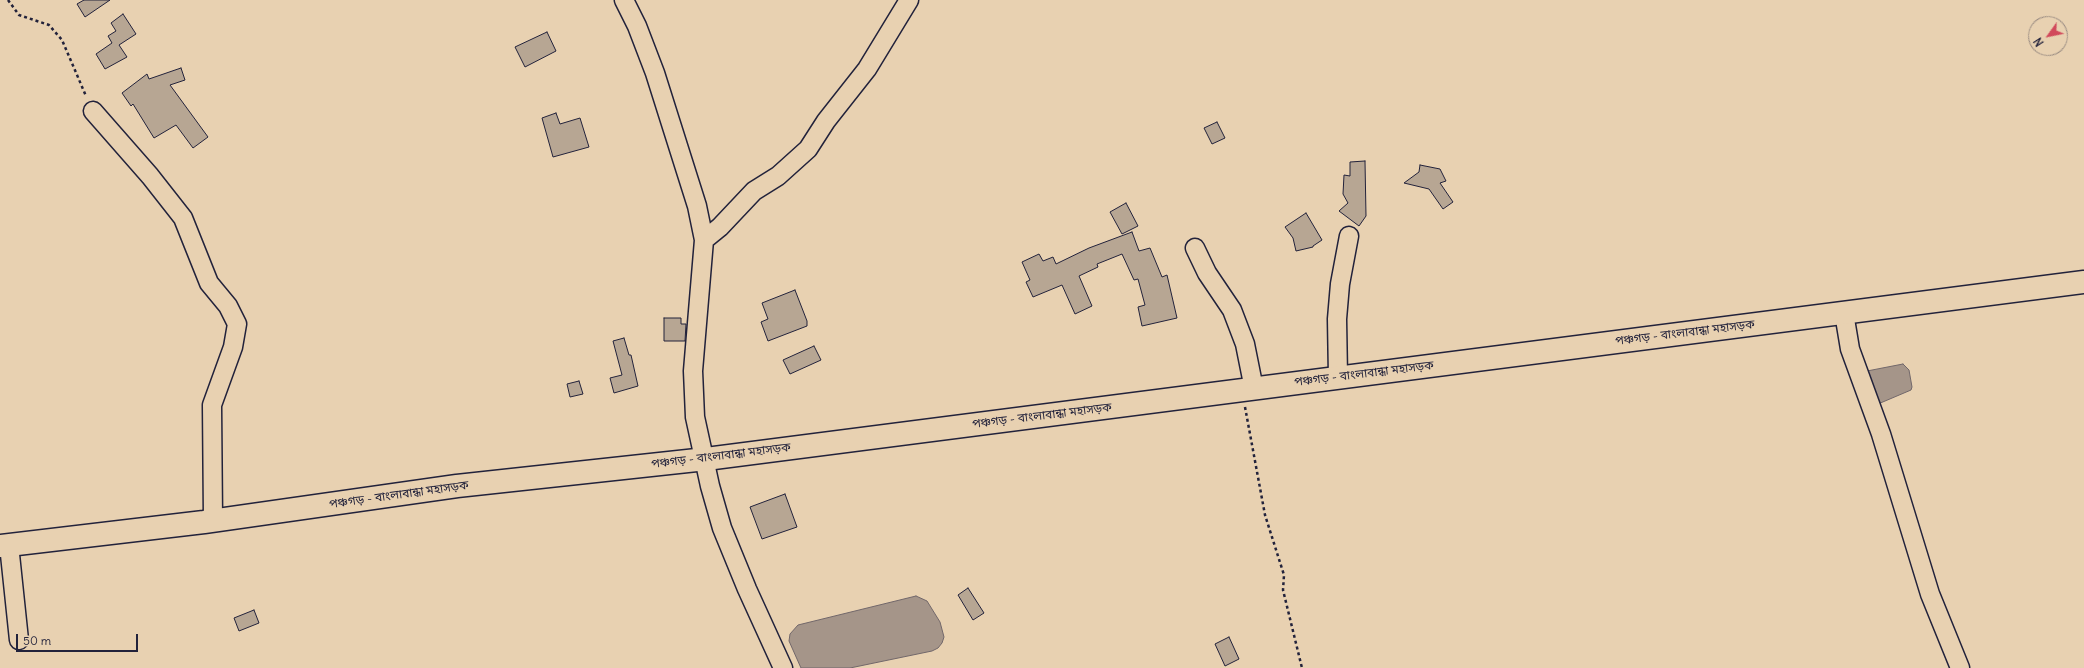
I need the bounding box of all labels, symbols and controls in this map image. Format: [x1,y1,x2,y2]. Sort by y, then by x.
north arrow [2028,16,2068,56]
text: N [2031,35,2047,49]
street label: পঞ্চগড় - বাংলাবান্ধা মহাসড়ক [1614,317,1756,349]
street label: পঞ্চগড় - বাংলাবান্ধা মহাসড়ক [1293,358,1435,390]
street label: পঞ্চগড় - বাংলাবান্ধা মহাসড়ক [971,400,1113,432]
street label: পঞ্চগড় - বাংলাবান্ধা মহাসড়ক [650,440,792,472]
street label: পঞ্চগড় - বাংলাবান্ধা মহাসড়ক [328,478,470,512]
scale bar [18,626,140,652]
text: 50 m [23,633,51,648]

